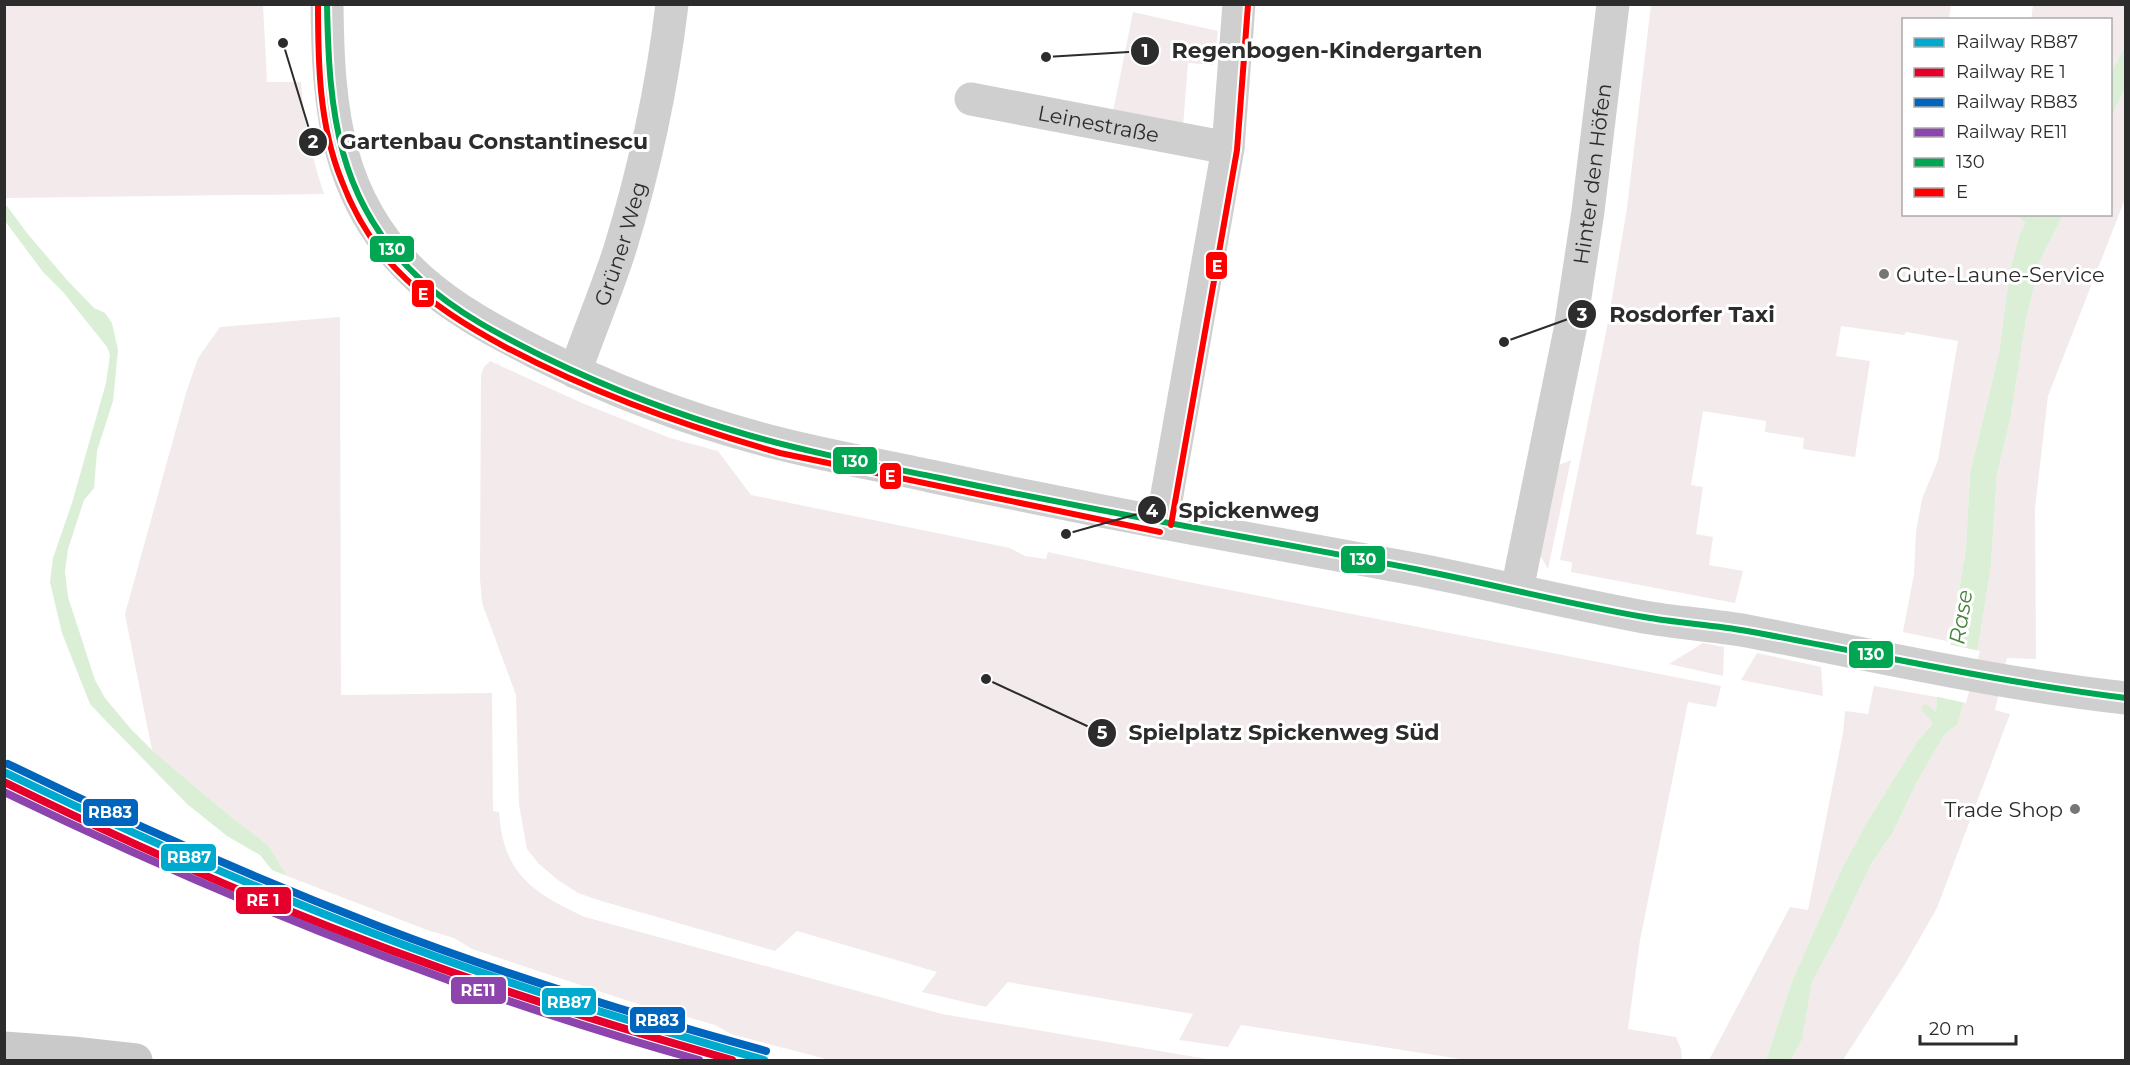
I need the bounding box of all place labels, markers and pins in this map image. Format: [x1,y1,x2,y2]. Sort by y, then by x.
callout: Regenbogen-Kindergarten [1130,31,1495,71]
callout: Gartenbau Constantinescu [298,122,661,162]
place label: Gute-Laune-Service [1896,262,2105,287]
marker: Gute-Laune-Service [1877,267,1891,281]
callout: Rosdorfer Taxi [1567,294,1787,334]
callout: Spickenweg [1137,490,1332,530]
callout: Spielplatz Spickenweg Süd [1087,713,1452,753]
place label: Trade Shop [1944,797,2063,822]
marker: Trade Shop [2068,802,2082,816]

